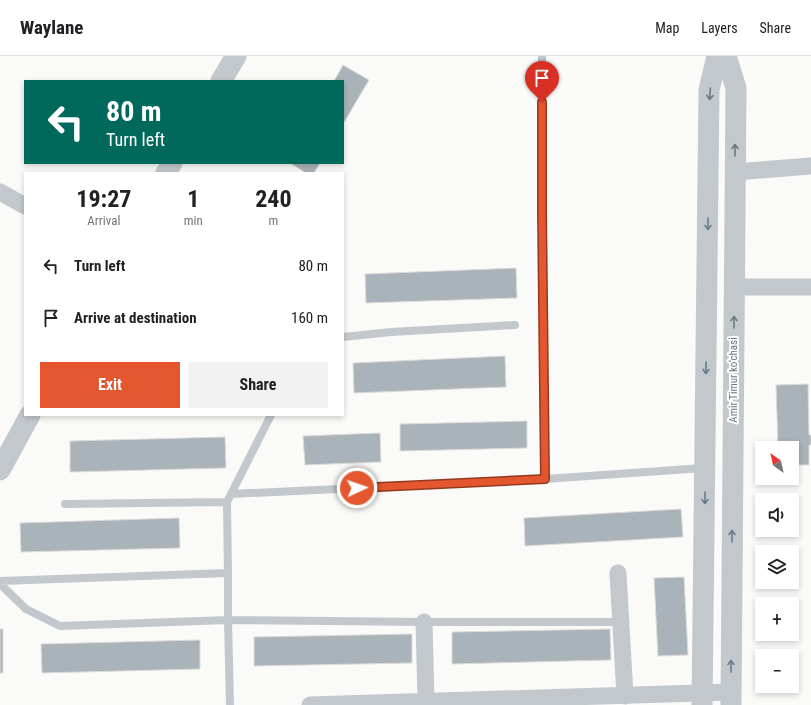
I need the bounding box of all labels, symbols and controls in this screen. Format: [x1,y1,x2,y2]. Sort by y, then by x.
text: Waylane [20,16,83,39]
text: Map [655,20,679,36]
text: Layers [701,20,738,36]
text: Share [760,20,791,36]
pin [525,61,559,102]
icon: arrive [531,67,553,89]
one-way arrow [706,87,713,100]
text: 80 m [106,95,162,128]
icon: left [40,96,92,148]
text: Turn left [106,129,165,150]
one-way arrow [731,144,739,157]
text: 19:27 [76,185,131,213]
text: 1 [187,185,199,213]
text: 240 [255,185,292,213]
text: Arrival [87,213,120,228]
text: min [184,213,203,228]
text: m [269,213,278,228]
one-way arrow [704,217,712,230]
icon: left [40,255,62,277]
text: Turn left [74,257,125,275]
text: 80 m [298,257,328,275]
icon: arrive [40,307,62,329]
text: Arrive at destination [74,309,197,327]
text: 160 m [291,309,328,327]
one-way arrow [730,316,738,329]
street label: Amir Timur ko‘chasi [727,337,740,423]
one-way arrow [702,361,710,374]
button: Exit [40,362,180,408]
button: Share [188,362,328,408]
north arrow [755,441,799,485]
map controls [755,441,799,693]
position arrow [336,467,378,509]
one-way arrow [701,491,708,504]
button: sound [755,493,799,537]
one-way arrow [728,530,736,543]
button: layers [755,545,799,589]
button: + [755,597,799,641]
button: − [755,649,799,693]
one-way arrow [728,660,735,673]

